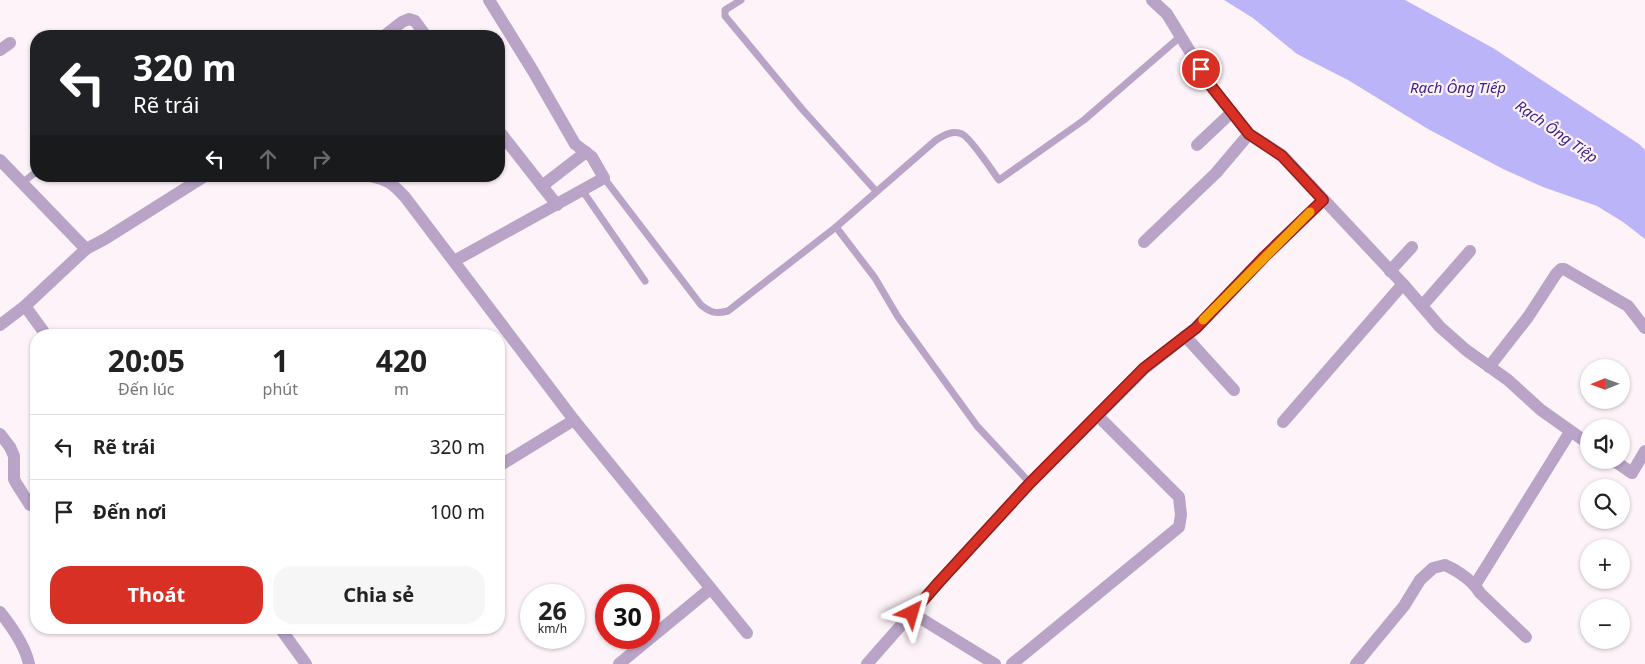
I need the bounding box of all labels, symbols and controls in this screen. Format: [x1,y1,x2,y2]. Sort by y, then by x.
text: 320 m [133,44,236,91]
pin [1180,48,1222,90]
icon: left [50,50,115,115]
icon: arrive [1187,55,1215,83]
water label: Rạch Ông Tiếp [1410,77,1506,97]
text: Rẽ trái [133,89,199,119]
water label: Rạch Ông Tiệp [1512,95,1602,167]
icon: left [201,145,229,173]
icon: ahead [254,145,282,173]
icon: right [307,145,335,173]
text: 20:05 [108,340,185,381]
text: 1 [272,340,289,381]
text: 420 [376,340,427,381]
north arrow [1580,359,1630,409]
map controls [1580,359,1630,649]
text: Đến lúc [118,378,175,400]
text: phút [263,378,298,400]
text: m [394,378,409,400]
button: sound [1580,419,1630,469]
icon: left [50,433,78,461]
text: Rẽ trái [93,434,155,460]
text: 320 m [430,434,485,460]
button: search [1580,479,1630,529]
icon: arrive [50,498,78,526]
text: Đến nơi [93,499,167,525]
text: 100 m [430,499,485,525]
button: + [1580,539,1630,589]
button: Thoát [50,566,263,624]
button: Chia sẻ [273,566,485,624]
speed limit sign: 30 [595,584,660,649]
position arrow [885,586,937,638]
text: 26 [538,593,567,627]
button: − [1580,599,1630,649]
text: km/h [538,620,567,637]

